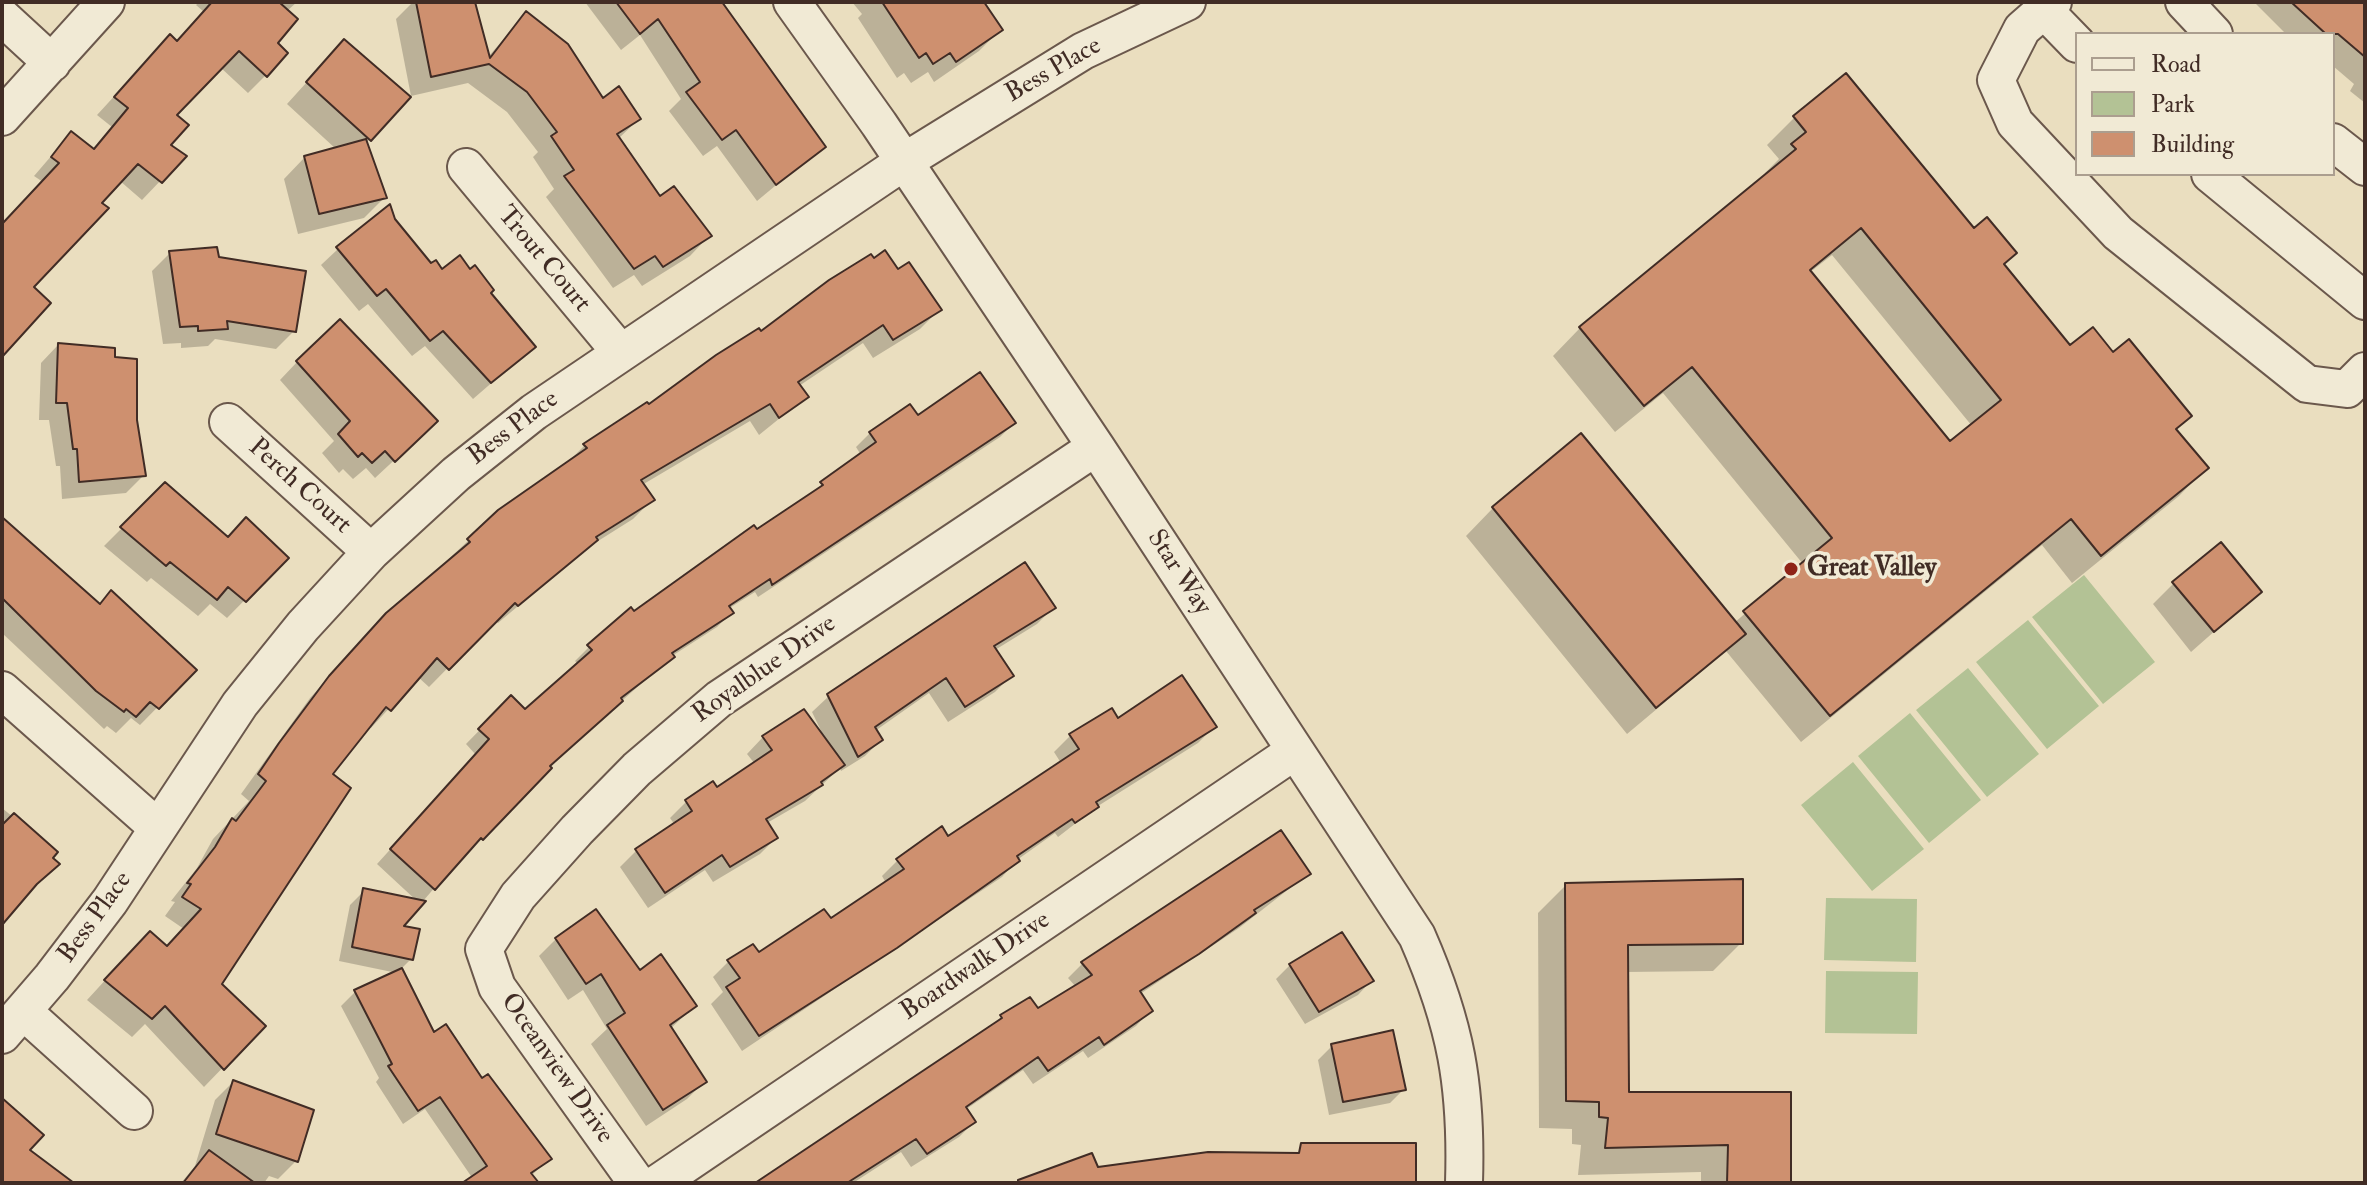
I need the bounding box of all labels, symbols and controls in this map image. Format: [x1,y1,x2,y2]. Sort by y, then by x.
street label: Bess Place [1001,31,1107,111]
legend [2075,32,2335,176]
text: Road [2151,49,2201,80]
text: Park [2151,89,2195,120]
text: Building [2151,129,2234,160]
street label: Trout Court [490,201,596,319]
street label: Bess Place [463,385,565,473]
street label: Perch Court [241,433,357,541]
street label: Star Way [1139,525,1217,621]
place label: Great Valley [1807,553,1936,585]
marker: Great Valley [1782,560,1800,578]
street label: Royalblue Drive [687,609,843,731]
street label: Bess Place [52,866,140,970]
street label: Boardwalk Drive [895,906,1057,1028]
street label: Oceanview Drive [493,988,619,1150]

